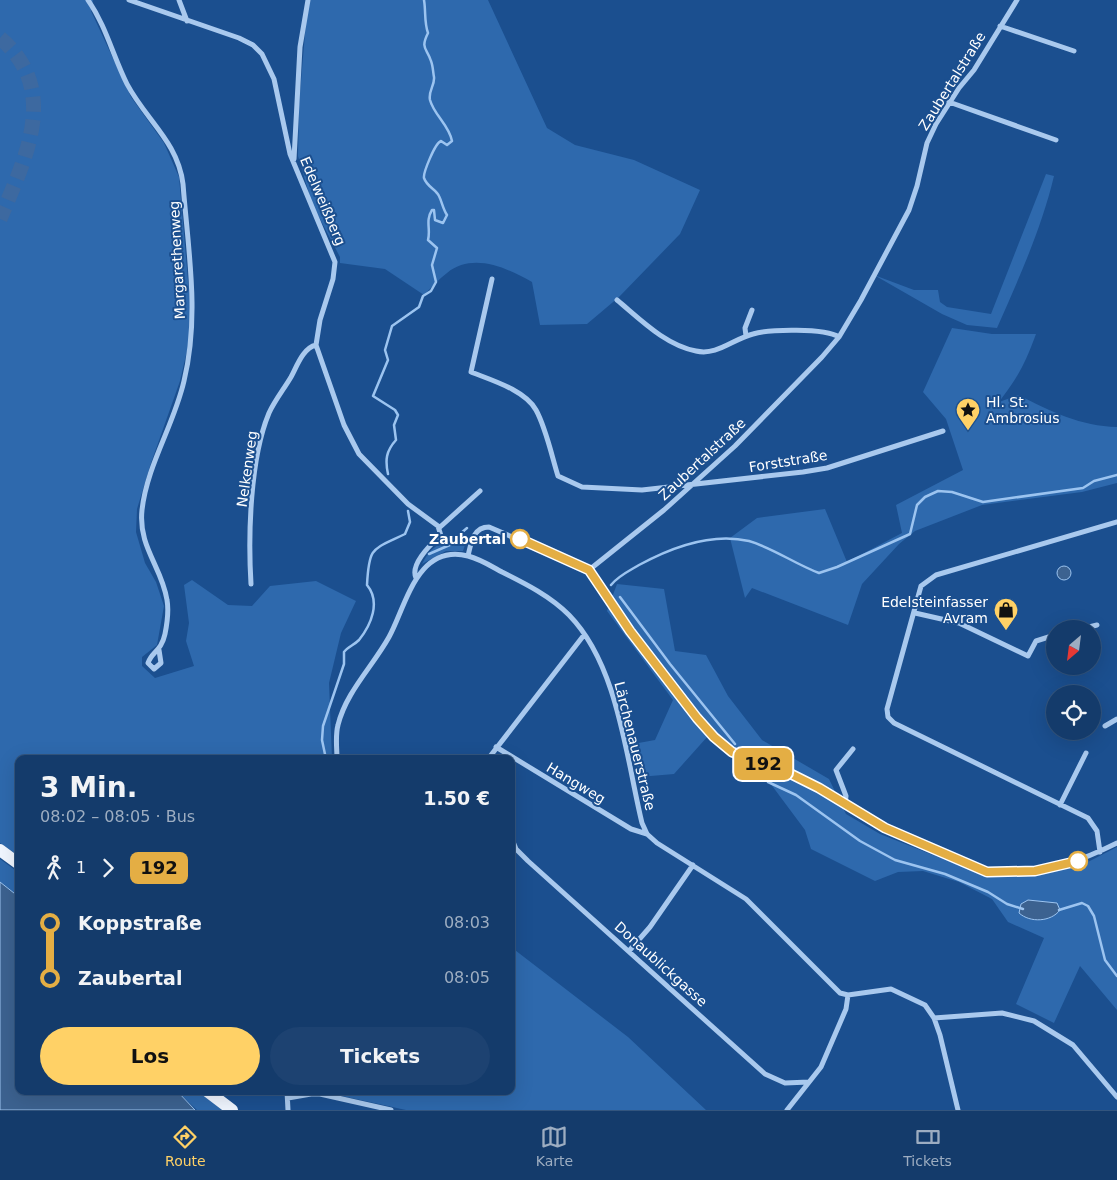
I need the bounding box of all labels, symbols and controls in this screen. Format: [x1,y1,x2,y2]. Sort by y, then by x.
street label: Zaubertalstraße [915,29,989,133]
street label: Edelweißberg [297,154,349,248]
street label: Margarethenweg [166,200,188,320]
place label: Hl. St. Ambrosius [986,394,1059,426]
place icon: Hl. St. Ambrosius [955,397,981,431]
street label: Zaubertalstraße [655,415,749,503]
street label: Nelkenweg [234,430,260,508]
street label: Forststraße [748,447,828,475]
marker: Zaubertal [510,529,530,549]
place label: Zaubertal [429,531,506,547]
place label: Edelsteinfasser Avram [881,594,988,626]
shop icon: Edelsteinfasser Avram [993,597,1019,631]
north arrow [1046,620,1101,675]
map controls [1046,620,1101,740]
street label: Lärchenauerstraße [611,680,659,812]
button: locate [1046,685,1101,740]
line badge: 192 [734,748,792,780]
text: 192 [744,753,782,774]
street label: Hangweg [544,759,608,807]
text: 3 Min. [40,771,137,804]
text: 1.50 € [423,787,490,809]
text: 08:02 – 08:05 · Bus [40,807,195,826]
unlabelled marker [1068,851,1088,871]
icon: walk [40,854,68,882]
icon: forward [94,854,122,882]
text: 192 [140,857,178,878]
text: 1 [76,858,86,877]
text: Koppstraße [78,912,202,934]
text: 08:03 [444,913,490,932]
street label: Donaublickgasse [611,918,711,1010]
text: Zaubertal [78,967,182,989]
text: 08:05 [444,968,490,987]
button: Los [40,1027,260,1085]
button: Tickets [270,1027,490,1085]
tab: Route [165,1123,206,1169]
tab: Karte [536,1123,573,1169]
tab: Tickets [903,1123,952,1169]

